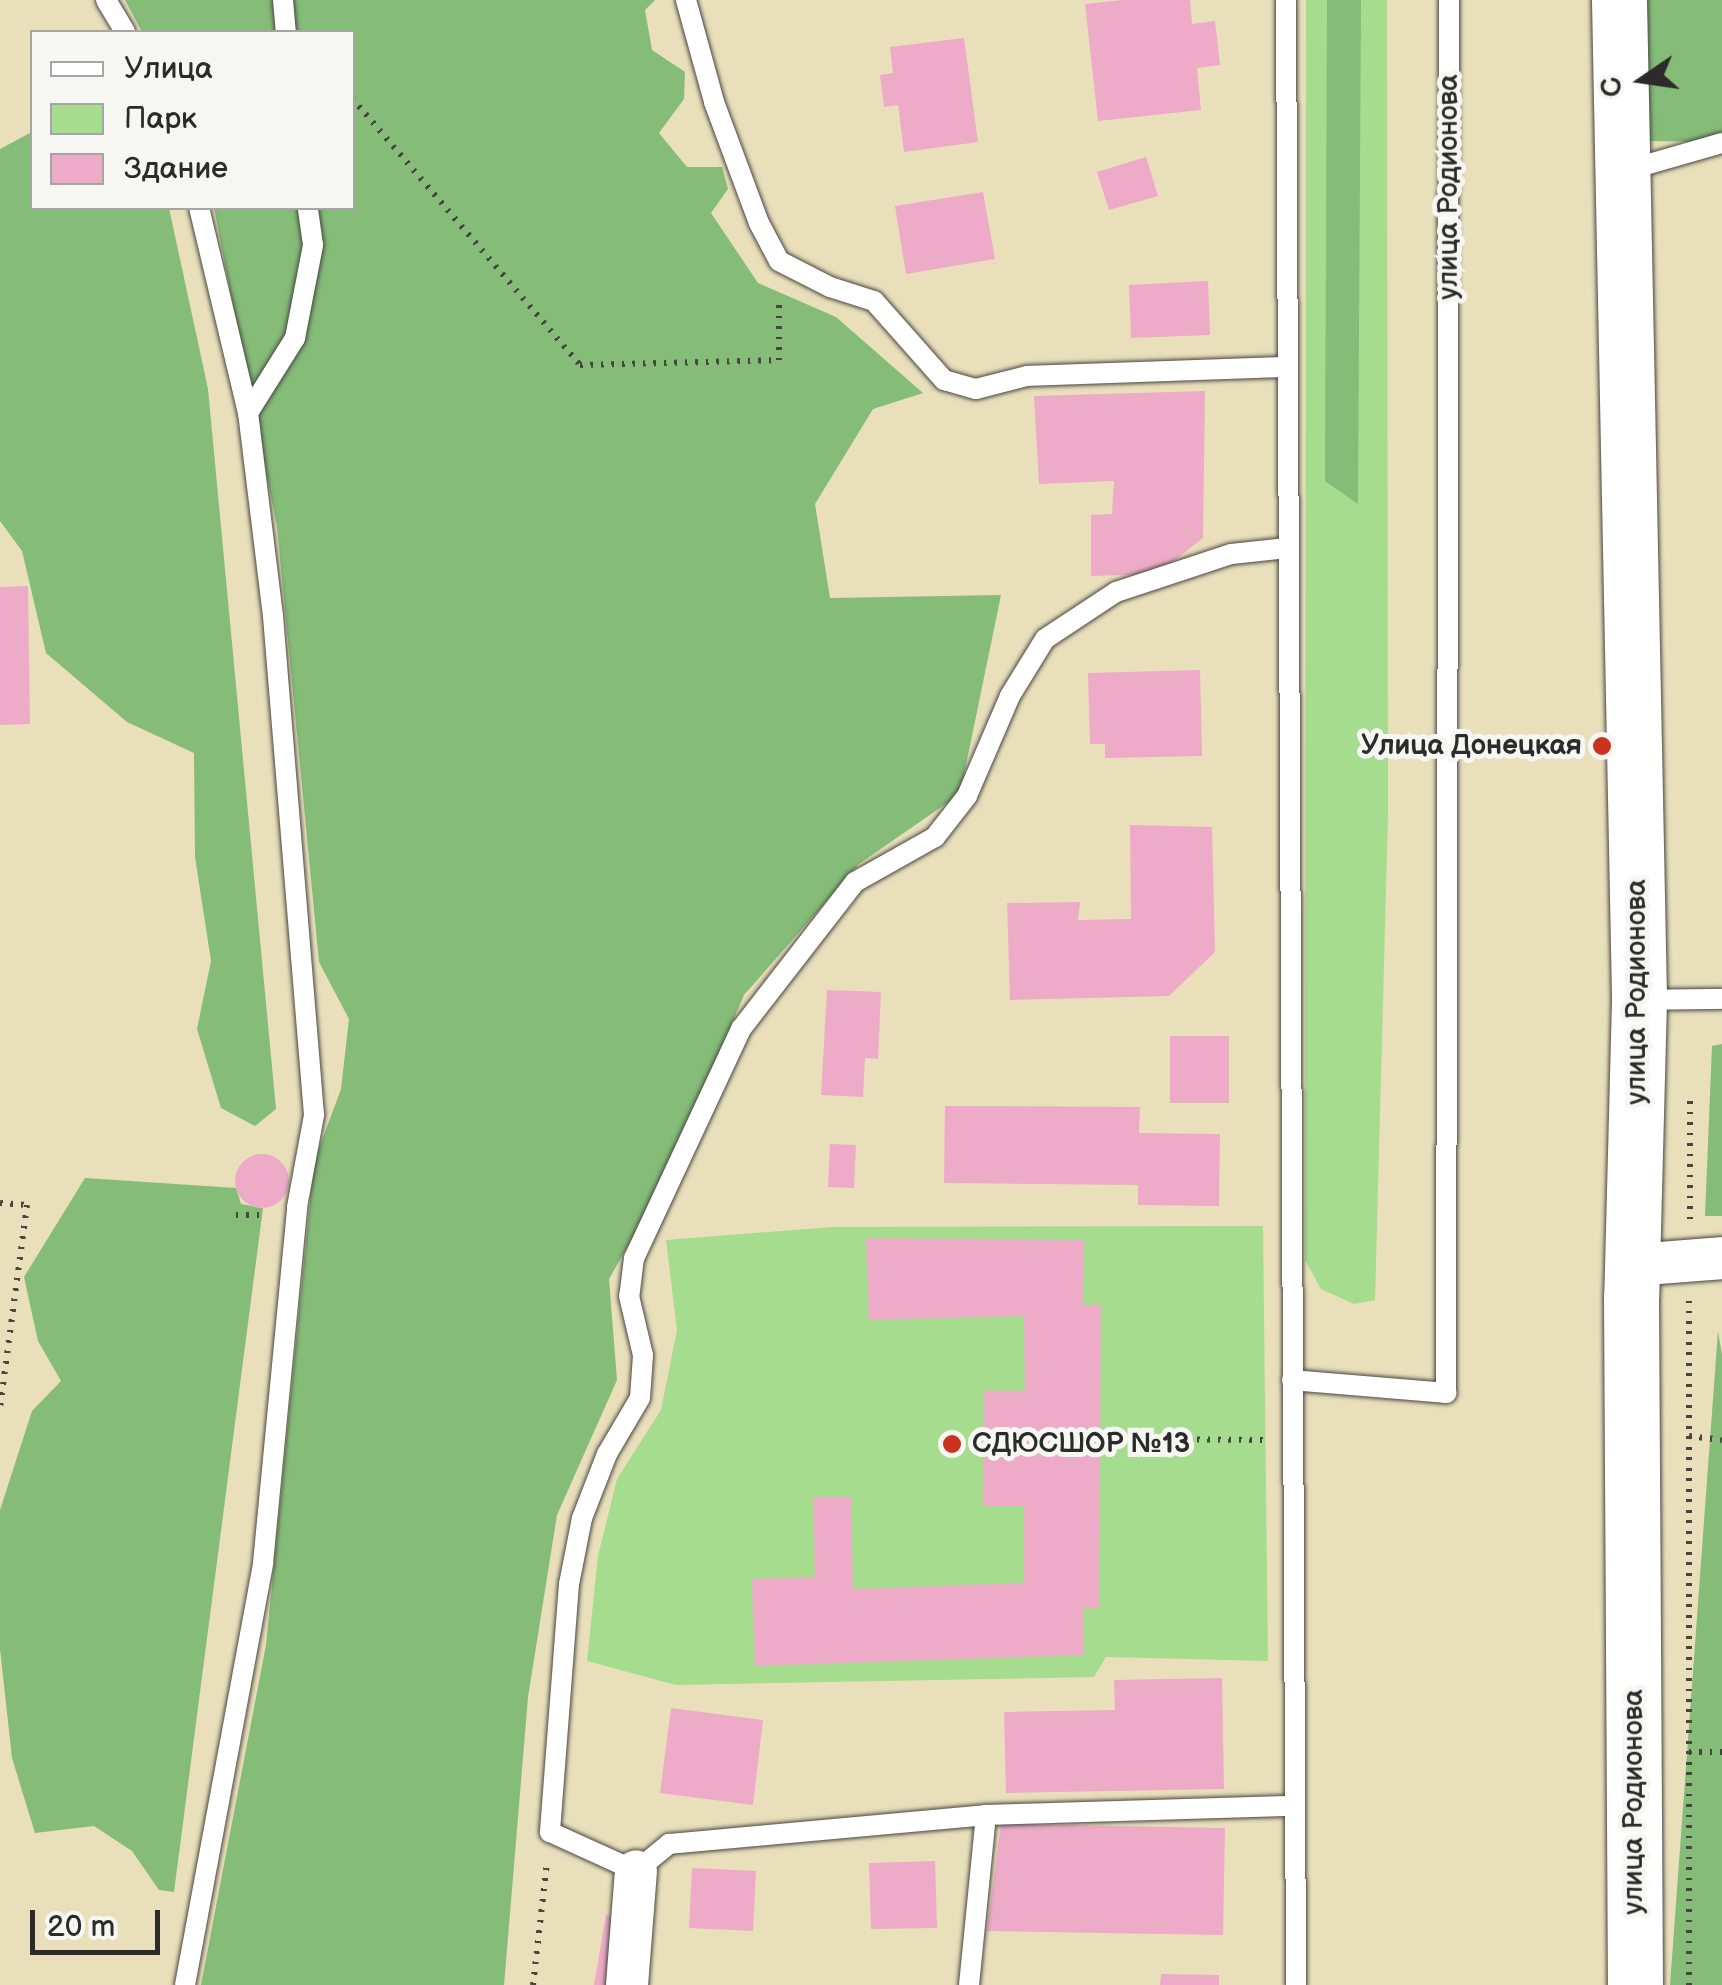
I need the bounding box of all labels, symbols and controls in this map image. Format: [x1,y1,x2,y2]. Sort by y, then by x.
legend [30,30,355,210]
north arrow [1592,30,1692,130]
text: Улица [124,51,213,87]
street label: улица Родионова [1432,74,1466,300]
text: С [1594,74,1631,100]
text: Парк [124,101,197,137]
text: Здание [124,151,228,187]
place label: Улица Донецкая [1361,729,1582,763]
marker: Улица Донецкая [1591,735,1613,757]
street label: улица Родионова [1620,879,1654,1105]
place label: СДЮСШОР №13 [972,1427,1190,1461]
marker: СДЮСШОР №13 [941,1433,963,1455]
street label: улица Родионова [1617,1689,1651,1915]
scale bar [35,1890,165,1952]
text: 20 m [47,1909,115,1945]

